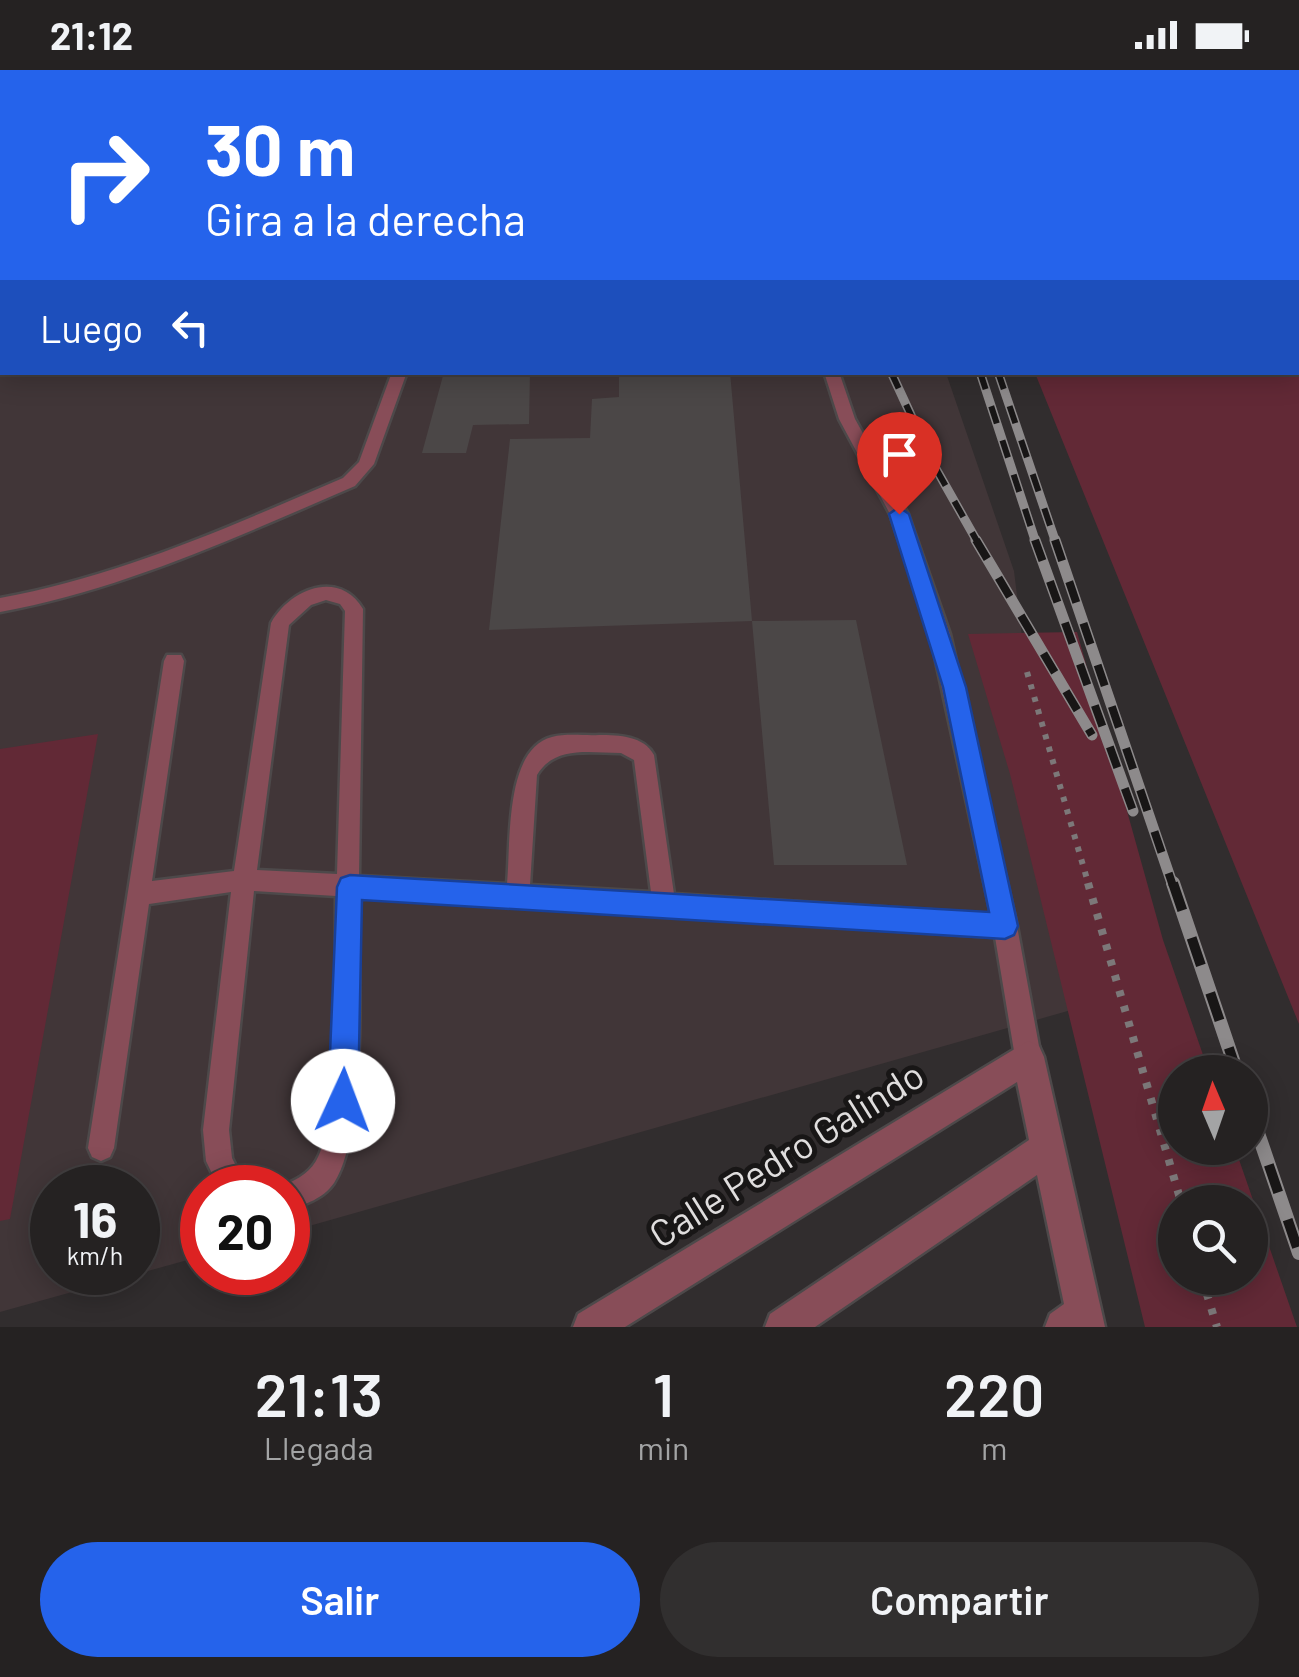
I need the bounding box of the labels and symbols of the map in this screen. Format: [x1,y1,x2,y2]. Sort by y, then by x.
pin [857,412,942,515]
position arrow [291,1049,395,1153]
street label: Calle Pedro Galindo [640,1050,932,1256]
north arrow [1158,1055,1268,1165]
speed limit sign: 20 [180,1165,310,1295]

